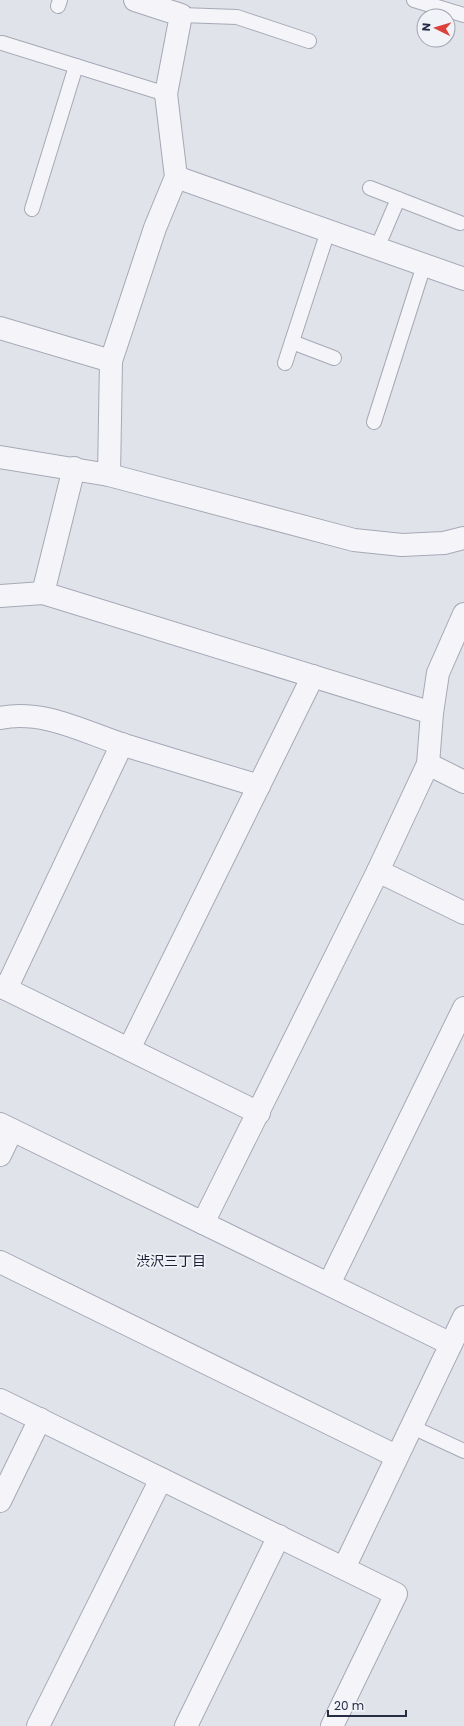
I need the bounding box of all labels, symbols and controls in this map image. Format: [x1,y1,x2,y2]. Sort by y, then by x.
north arrow [416,8,456,48]
text: N [418,22,434,32]
district label: 渋沢三丁目 [136,1251,206,1271]
scale bar [328,1692,406,1718]
text: 20 m [334,1697,364,1714]

